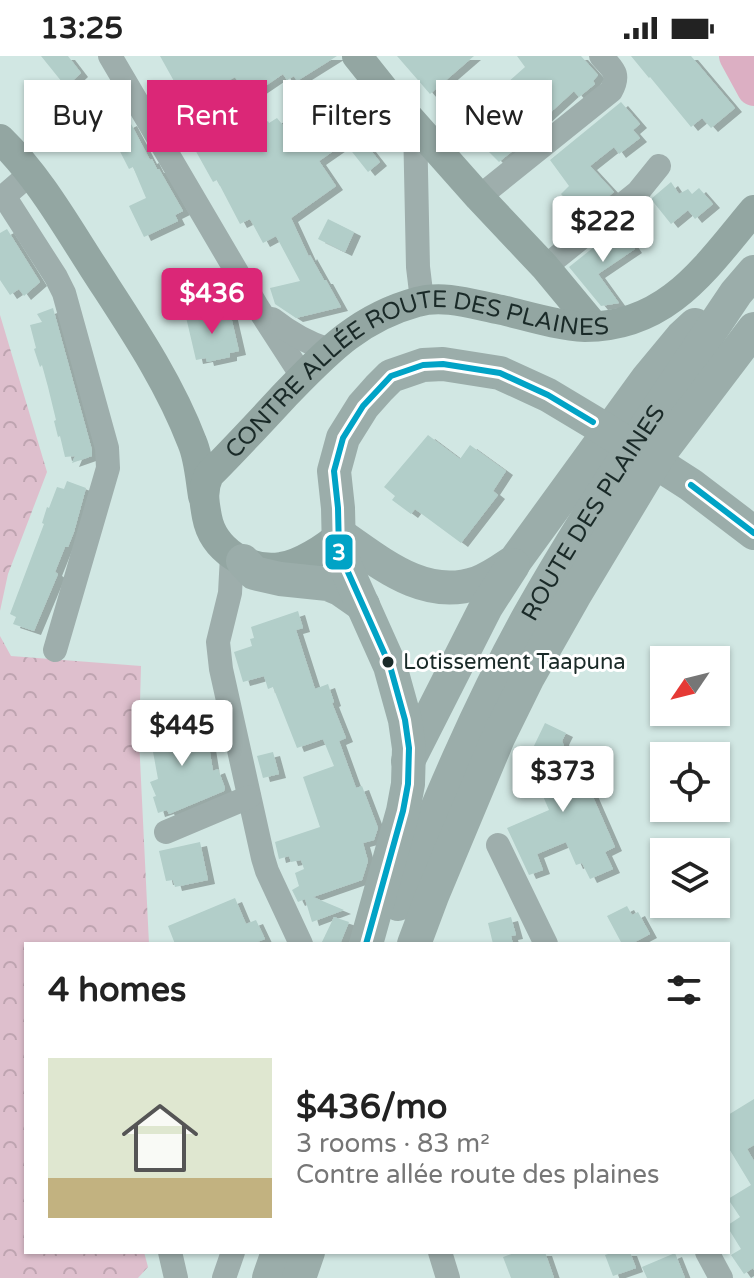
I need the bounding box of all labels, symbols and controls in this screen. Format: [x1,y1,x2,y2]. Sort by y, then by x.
text: 13:25 [40,10,123,47]
chip: Buy [24,80,131,152]
chip: Rent [147,80,267,152]
chip: Filters [283,80,420,152]
chip: New [436,80,552,152]
pin: $222 [556,196,650,264]
text: $222 [570,206,636,237]
pin: $436 [165,268,259,336]
text: $436 [179,278,245,309]
street label: CONTRE ALLÉE ROUTE DES PLAINES [219,285,610,464]
street label: ROUTE DES PLAINES [515,399,671,626]
line badge: 3 [324,533,354,571]
text: 3 [332,540,346,566]
north arrow [650,646,730,726]
map controls [650,646,730,918]
place label: Lotissement Taapuna [403,649,626,675]
marker: Lotissement Taapuna [380,654,396,670]
pin: $445 [135,700,229,768]
text: $445 [149,710,215,741]
button: locate [650,742,730,822]
pin: $373 [516,746,610,814]
text: $373 [530,756,596,787]
button: layers [650,838,730,918]
icon: filters [662,968,706,1012]
text: 4 homes [48,970,186,1011]
text: $436/mo [296,1087,447,1128]
icon: home [112,1090,208,1186]
text: 3 rooms · 83 m² [296,1128,490,1159]
text: Contre allée route des plaines [296,1159,660,1190]

